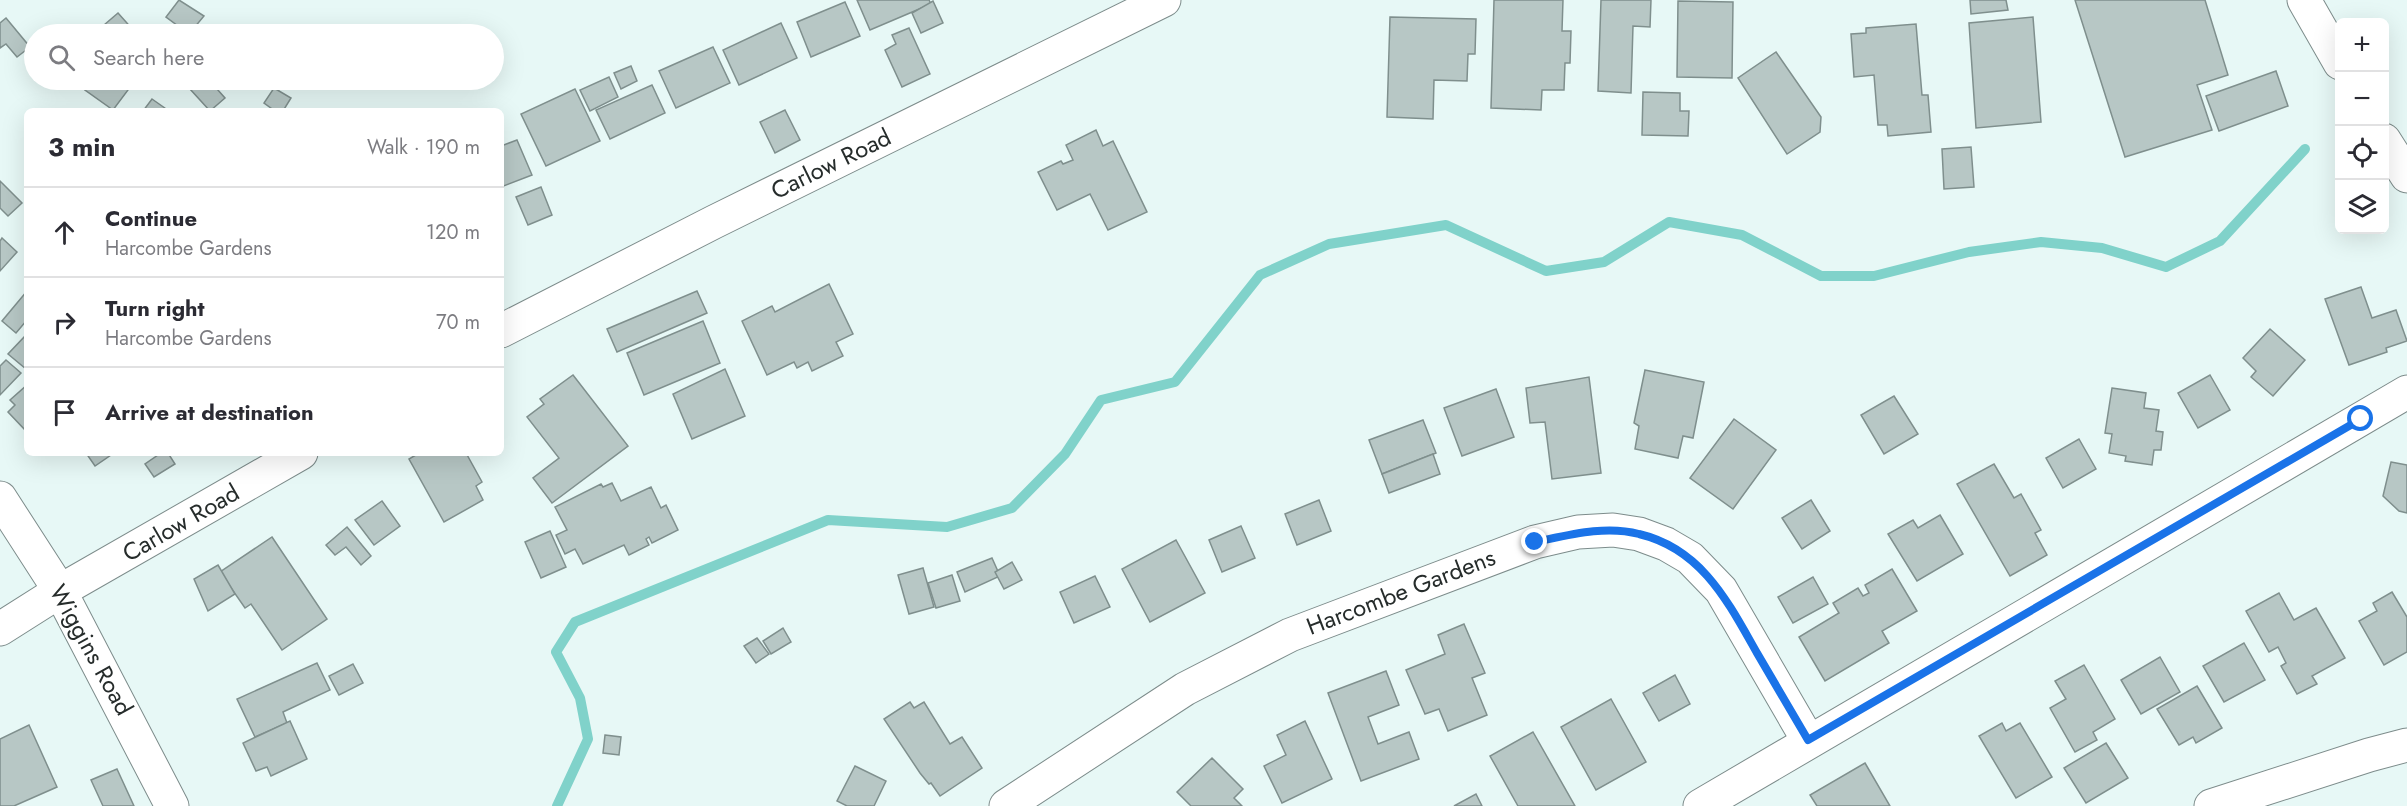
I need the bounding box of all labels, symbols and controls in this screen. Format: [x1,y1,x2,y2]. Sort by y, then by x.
map controls [2335,18,2389,234]
button: + [2335,18,2389,72]
search box [24,24,504,90]
icon: search [45,41,78,74]
text: Search here [93,41,204,73]
button: − [2335,72,2389,126]
street label: Carlow Road [765,119,897,208]
button: locate [2335,126,2389,180]
text: 3 min [48,128,115,166]
text: Walk · 190 m [367,133,480,162]
button: layers [2335,180,2389,234]
text: Continue [105,202,197,234]
icon: ahead [48,216,81,249]
text: 120 m [426,218,480,247]
text: Harcombe Gardens [105,234,272,263]
text: Turn right [105,292,205,324]
icon: right [48,306,81,339]
text: 70 m [436,308,480,337]
text: Harcombe Gardens [105,324,272,353]
icon: arrive [48,396,81,429]
text: Arrive at destination [105,396,314,428]
route start [2347,405,2373,431]
street label: Carlow Road [116,475,246,570]
route end [1521,528,1547,554]
street label: Harcombe Gardens [1301,539,1500,644]
street label: Wiggins Road [41,578,142,722]

